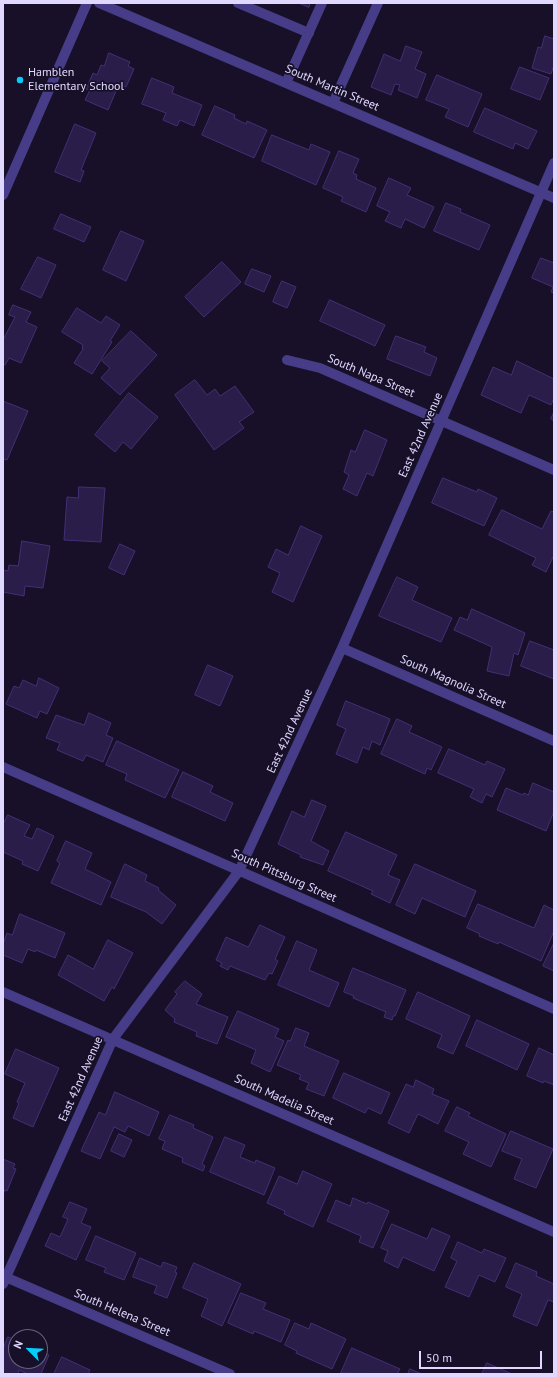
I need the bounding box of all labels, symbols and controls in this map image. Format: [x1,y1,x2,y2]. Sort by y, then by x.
street label: South Martin Street [283,62,381,114]
place label: Hamblen Elementary School [28,66,124,94]
marker: Hamblen Elementary School [15,75,25,85]
street label: South Napa Street [325,351,417,401]
street label: East 42nd Avenue [396,390,446,480]
street label: South Magnolia Street [398,652,508,712]
street label: East 42nd Avenue [264,686,316,776]
street label: South Pittsburg Street [229,846,339,906]
street label: East 42nd Avenue [56,1034,106,1124]
street label: South Madelia Street [232,1072,336,1128]
street label: South Helena Street [72,1286,172,1340]
north arrow [8,1329,48,1369]
text: N [10,1338,26,1351]
scale bar [421,1343,544,1369]
text: 50 m [426,1350,452,1365]

